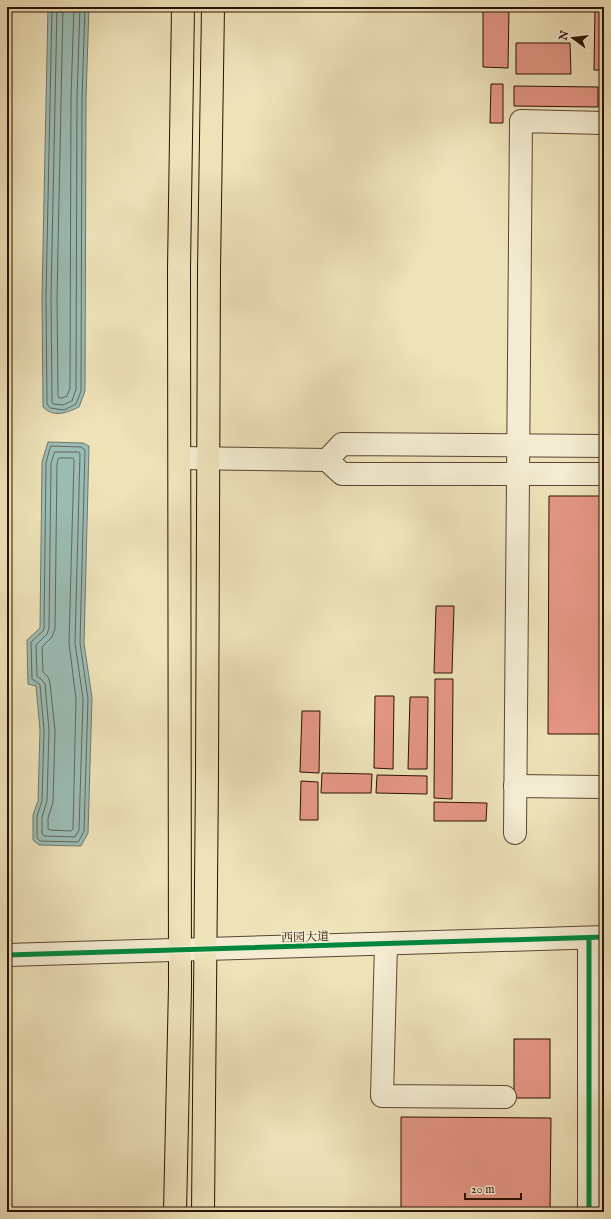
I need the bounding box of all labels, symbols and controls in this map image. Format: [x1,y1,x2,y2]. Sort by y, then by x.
north arrow [553,18,593,58]
text: N [556,29,572,43]
street label: 西园大道 [281,929,329,946]
scale bar [465,1175,521,1201]
text: 20 m [471,1182,494,1197]

